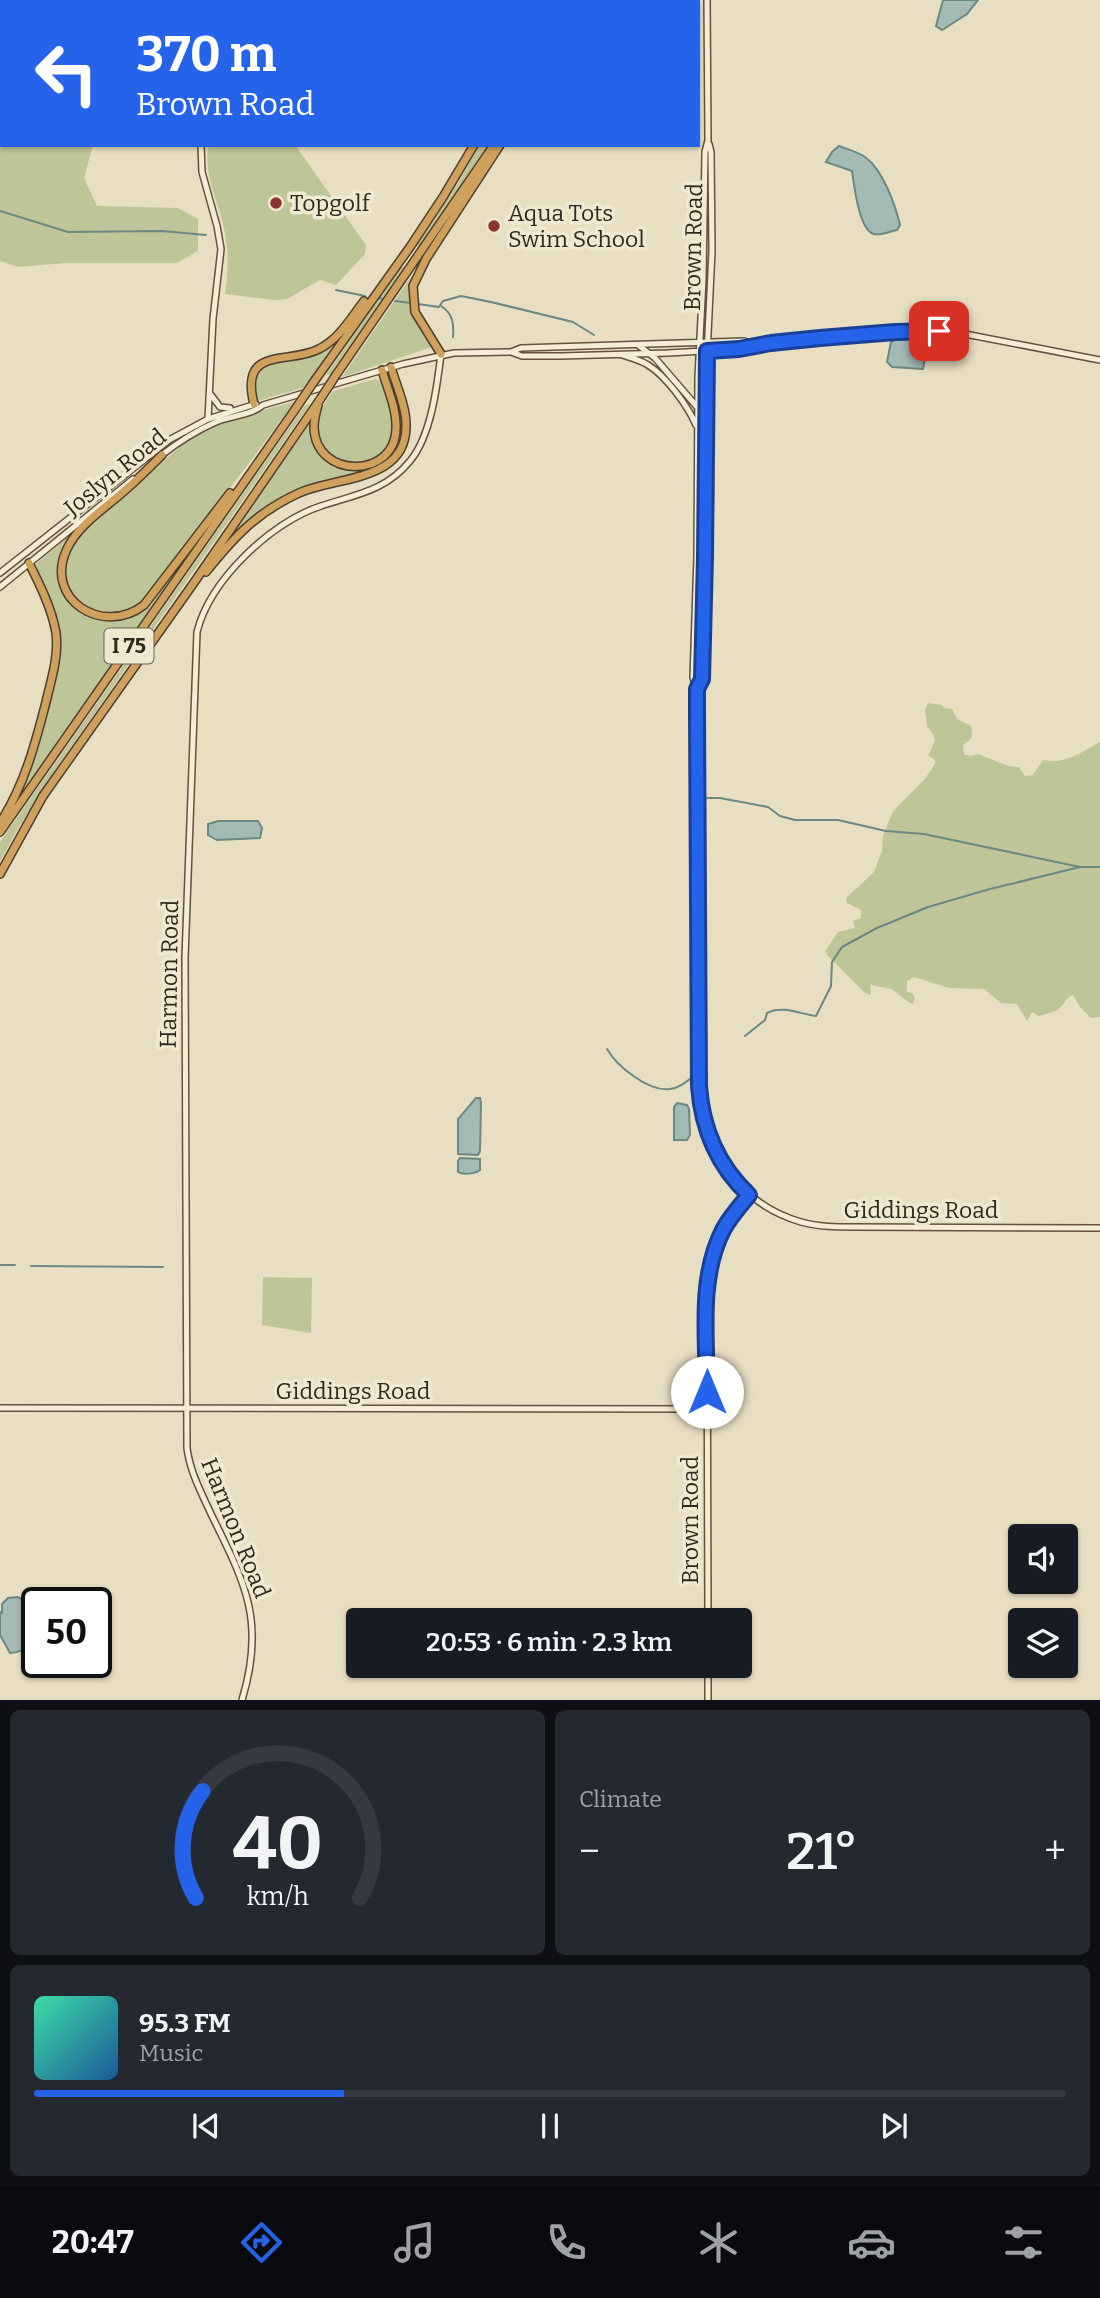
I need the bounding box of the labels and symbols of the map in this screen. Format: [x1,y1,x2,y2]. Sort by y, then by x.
street label: Brown Road [678,182,708,311]
place label: Topgolf [290,189,372,217]
marker: Topgolf [268,195,284,211]
place label: Aqua Tots Swim School [508,199,645,253]
marker: Aqua Tots Swim School [486,218,502,234]
pin [909,301,969,361]
street label: Joslyn Road [58,422,172,522]
road number: I 75 [104,628,154,664]
street label: Harmon Road [154,899,184,1049]
street label: Giddings Road [844,1196,999,1224]
position arrow [670,1355,744,1429]
street label: Giddings Road [276,1377,431,1405]
street label: Harmon Road [195,1454,277,1603]
street label: Brown Road [676,1456,704,1584]
speed limit sign: 50 [21,1587,112,1678]

